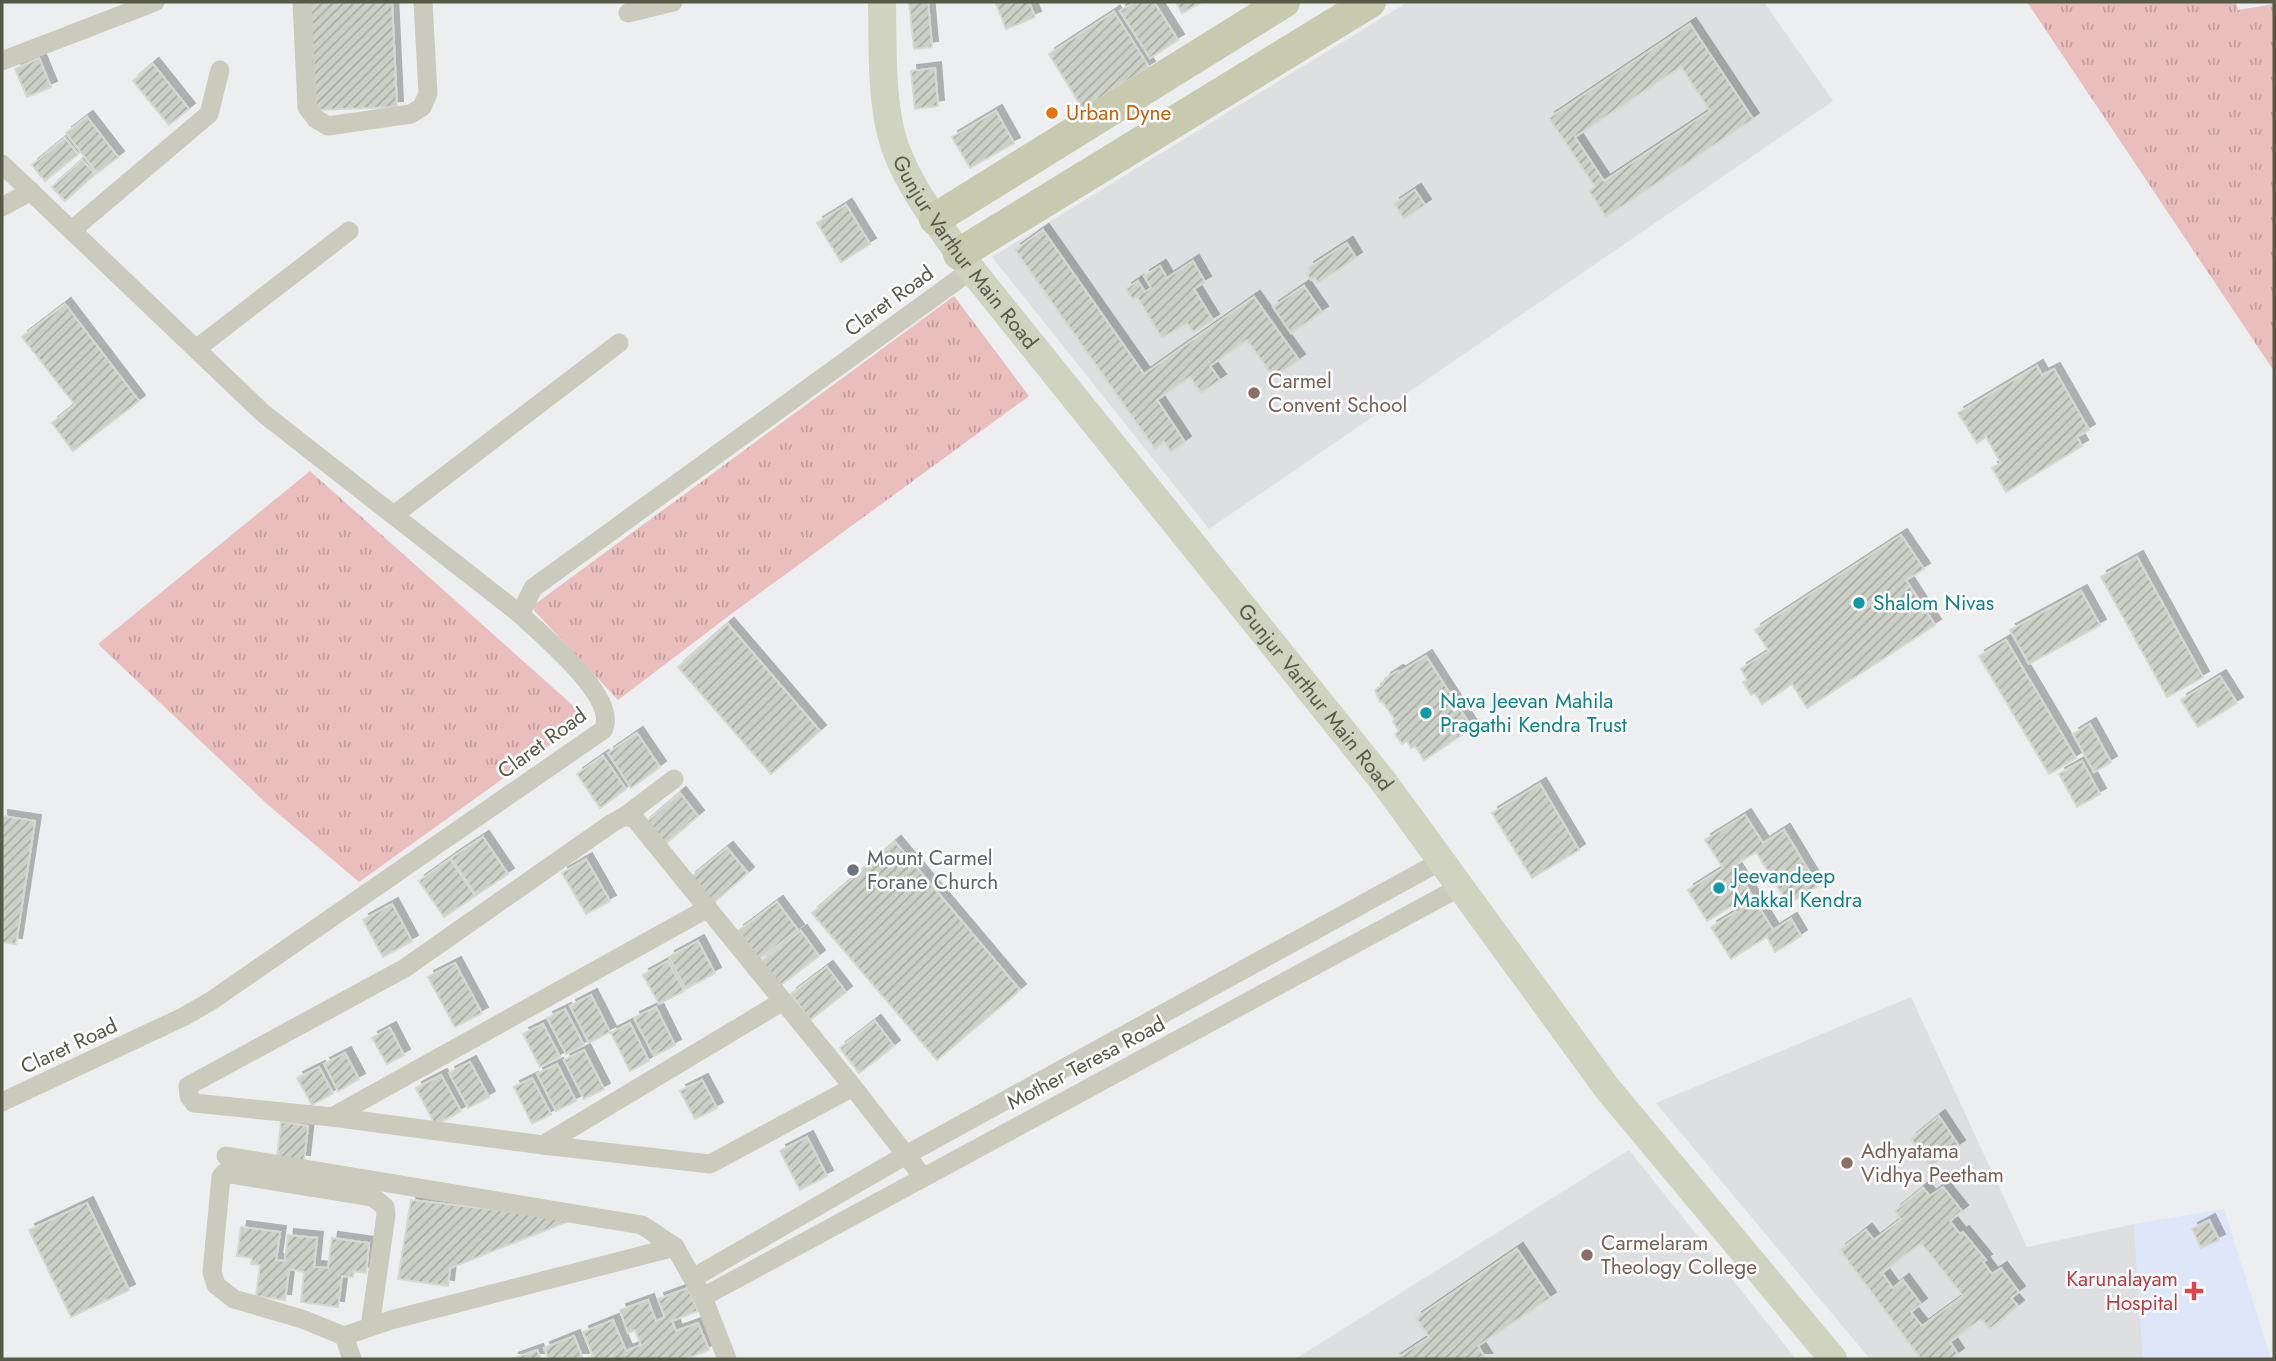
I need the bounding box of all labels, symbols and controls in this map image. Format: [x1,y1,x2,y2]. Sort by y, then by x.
place label: Urban Dyne [1066,98,1172,128]
marker: Urban Dyne [1044,105,1060,121]
street label: Gunjur Varthur Main Road [885,150,1045,356]
street label: Claret Road [838,258,940,344]
place label: Carmel Convent School [1268,366,1407,420]
marker: Carmel Convent School [1246,385,1262,401]
place label: Shalom Nivas [1873,588,1994,618]
marker: Shalom Nivas [1851,595,1867,611]
street label: Gunjur Varthur Main Road [1231,597,1400,797]
place label: Nava Jeevan Mahila Pragathi Kendra Trust [1440,686,1627,740]
street label: Claret Road [491,700,593,786]
marker: Nava Jeevan Mahila Pragathi Kendra Trust [1418,705,1434,721]
place label: Mount Carmel Forane Church [867,843,998,897]
place label: Jeevandeep Makkal Kendra [1730,861,1862,915]
marker: Mount Carmel Forane Church [845,862,861,878]
marker: Jeevandeep Makkal Kendra [1711,880,1727,896]
street label: Mother Teresa Road [1002,1009,1170,1117]
street label: Claret Road [16,1011,122,1081]
place label: Adhyatama Vidhya Peetham [1861,1136,2004,1190]
marker: Adhyatama Vidhya Peetham [1839,1155,1855,1171]
place label: Carmelaram Theology College [1601,1228,1757,1282]
marker: Carmelaram Theology College [1579,1247,1595,1263]
place label: Karunalayam Hospital [2066,1264,2178,1318]
marker: Karunalayam Hospital [2184,1281,2204,1301]

